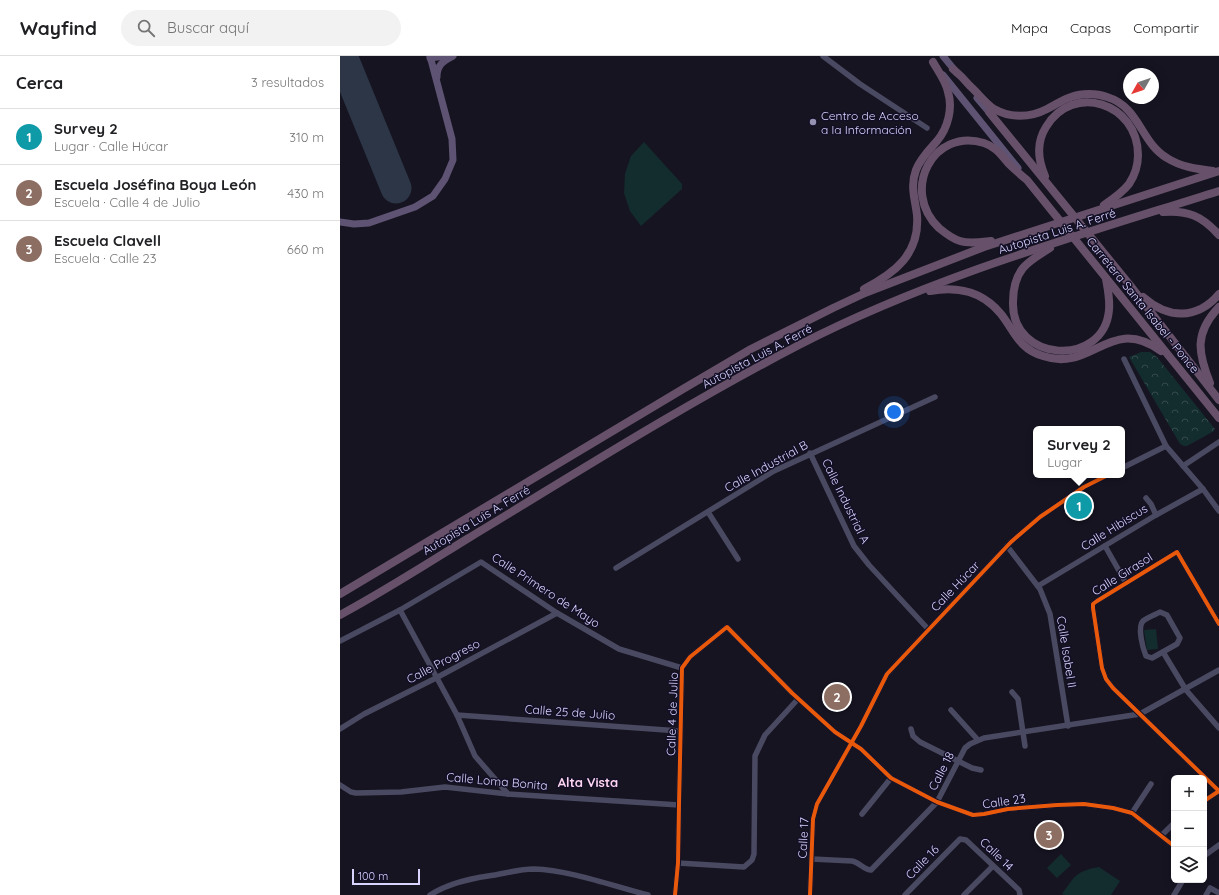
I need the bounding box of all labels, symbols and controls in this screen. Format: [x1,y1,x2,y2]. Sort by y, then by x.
search box [121,10,401,46]
text: Wayfind [20,16,97,40]
icon: search [135,17,157,39]
text: Buscar aquí [167,18,249,37]
text: Mapa [1011,19,1048,37]
text: Capas [1070,19,1111,37]
text: Compartir [1133,19,1199,37]
north arrow [1123,68,1159,104]
text: Cerca [16,72,63,93]
text: 3 resultados [251,74,324,90]
place label: Centro de Acceso a la Información [821,108,919,137]
marker: Centro de Acceso a la Información [808,117,818,127]
text: Survey 2 [54,119,118,138]
text: 1 [26,129,32,145]
text: 310 m [289,129,324,145]
text: Lugar · Calle Húcar [54,138,168,154]
text: Escuela Joséfina Boya León [54,175,257,194]
text: 2 [25,185,33,201]
text: 430 m [287,185,324,201]
text: Escuela · Calle 4 de Julio [54,194,200,210]
street label: Autopista Luis A. Ferré [996,205,1118,257]
text: Escuela Clavell [54,231,161,250]
street label: Carretera Santa Isabel - Ponce [1084,234,1203,376]
text: 3 [26,241,32,257]
text: 660 m [287,241,324,257]
text: Escuela · Calle 23 [54,250,157,266]
street label: Autopista Luis A. Ferré [699,320,815,391]
your location [884,402,904,422]
popup [1033,426,1125,478]
text: Survey 2 [1047,435,1111,454]
street label: Calle Industrial B [722,437,810,495]
text: Lugar [1047,454,1082,470]
street label: Calle Industrial A [819,456,873,546]
street label: Autopista Luis A. Ferré [419,482,533,558]
pin: 1 [1066,491,1092,521]
street label: Calle Hibiscus [1078,500,1150,553]
street label: Calle Primero de Mayo [489,549,603,631]
street label: Calle Girasol [1089,549,1155,599]
street label: Calle Húcar [927,557,983,614]
street label: Calle Isabel II [1054,615,1080,689]
street label: Calle Progreso [404,635,482,687]
street label: Calle 4 de Julio [663,672,681,756]
pin: 2 [824,682,850,712]
street label: Calle 25 de Julio [524,701,616,723]
street label: Calle 18 [925,749,957,793]
street label: Calle Loma Bonita [446,769,548,793]
district label: Alta Vista [558,774,618,790]
map controls [1171,775,1207,883]
button: + [1171,775,1207,811]
street label: Calle 23 [981,791,1027,811]
button: − [1171,811,1207,847]
street label: Calle 17 [794,817,812,859]
pin: 3 [1036,820,1062,850]
street label: Calle 14 [977,834,1017,874]
street label: Calle 16 [902,841,942,882]
button: layers [1171,847,1207,883]
scale bar [352,867,420,886]
text: 100 m [358,869,388,883]

